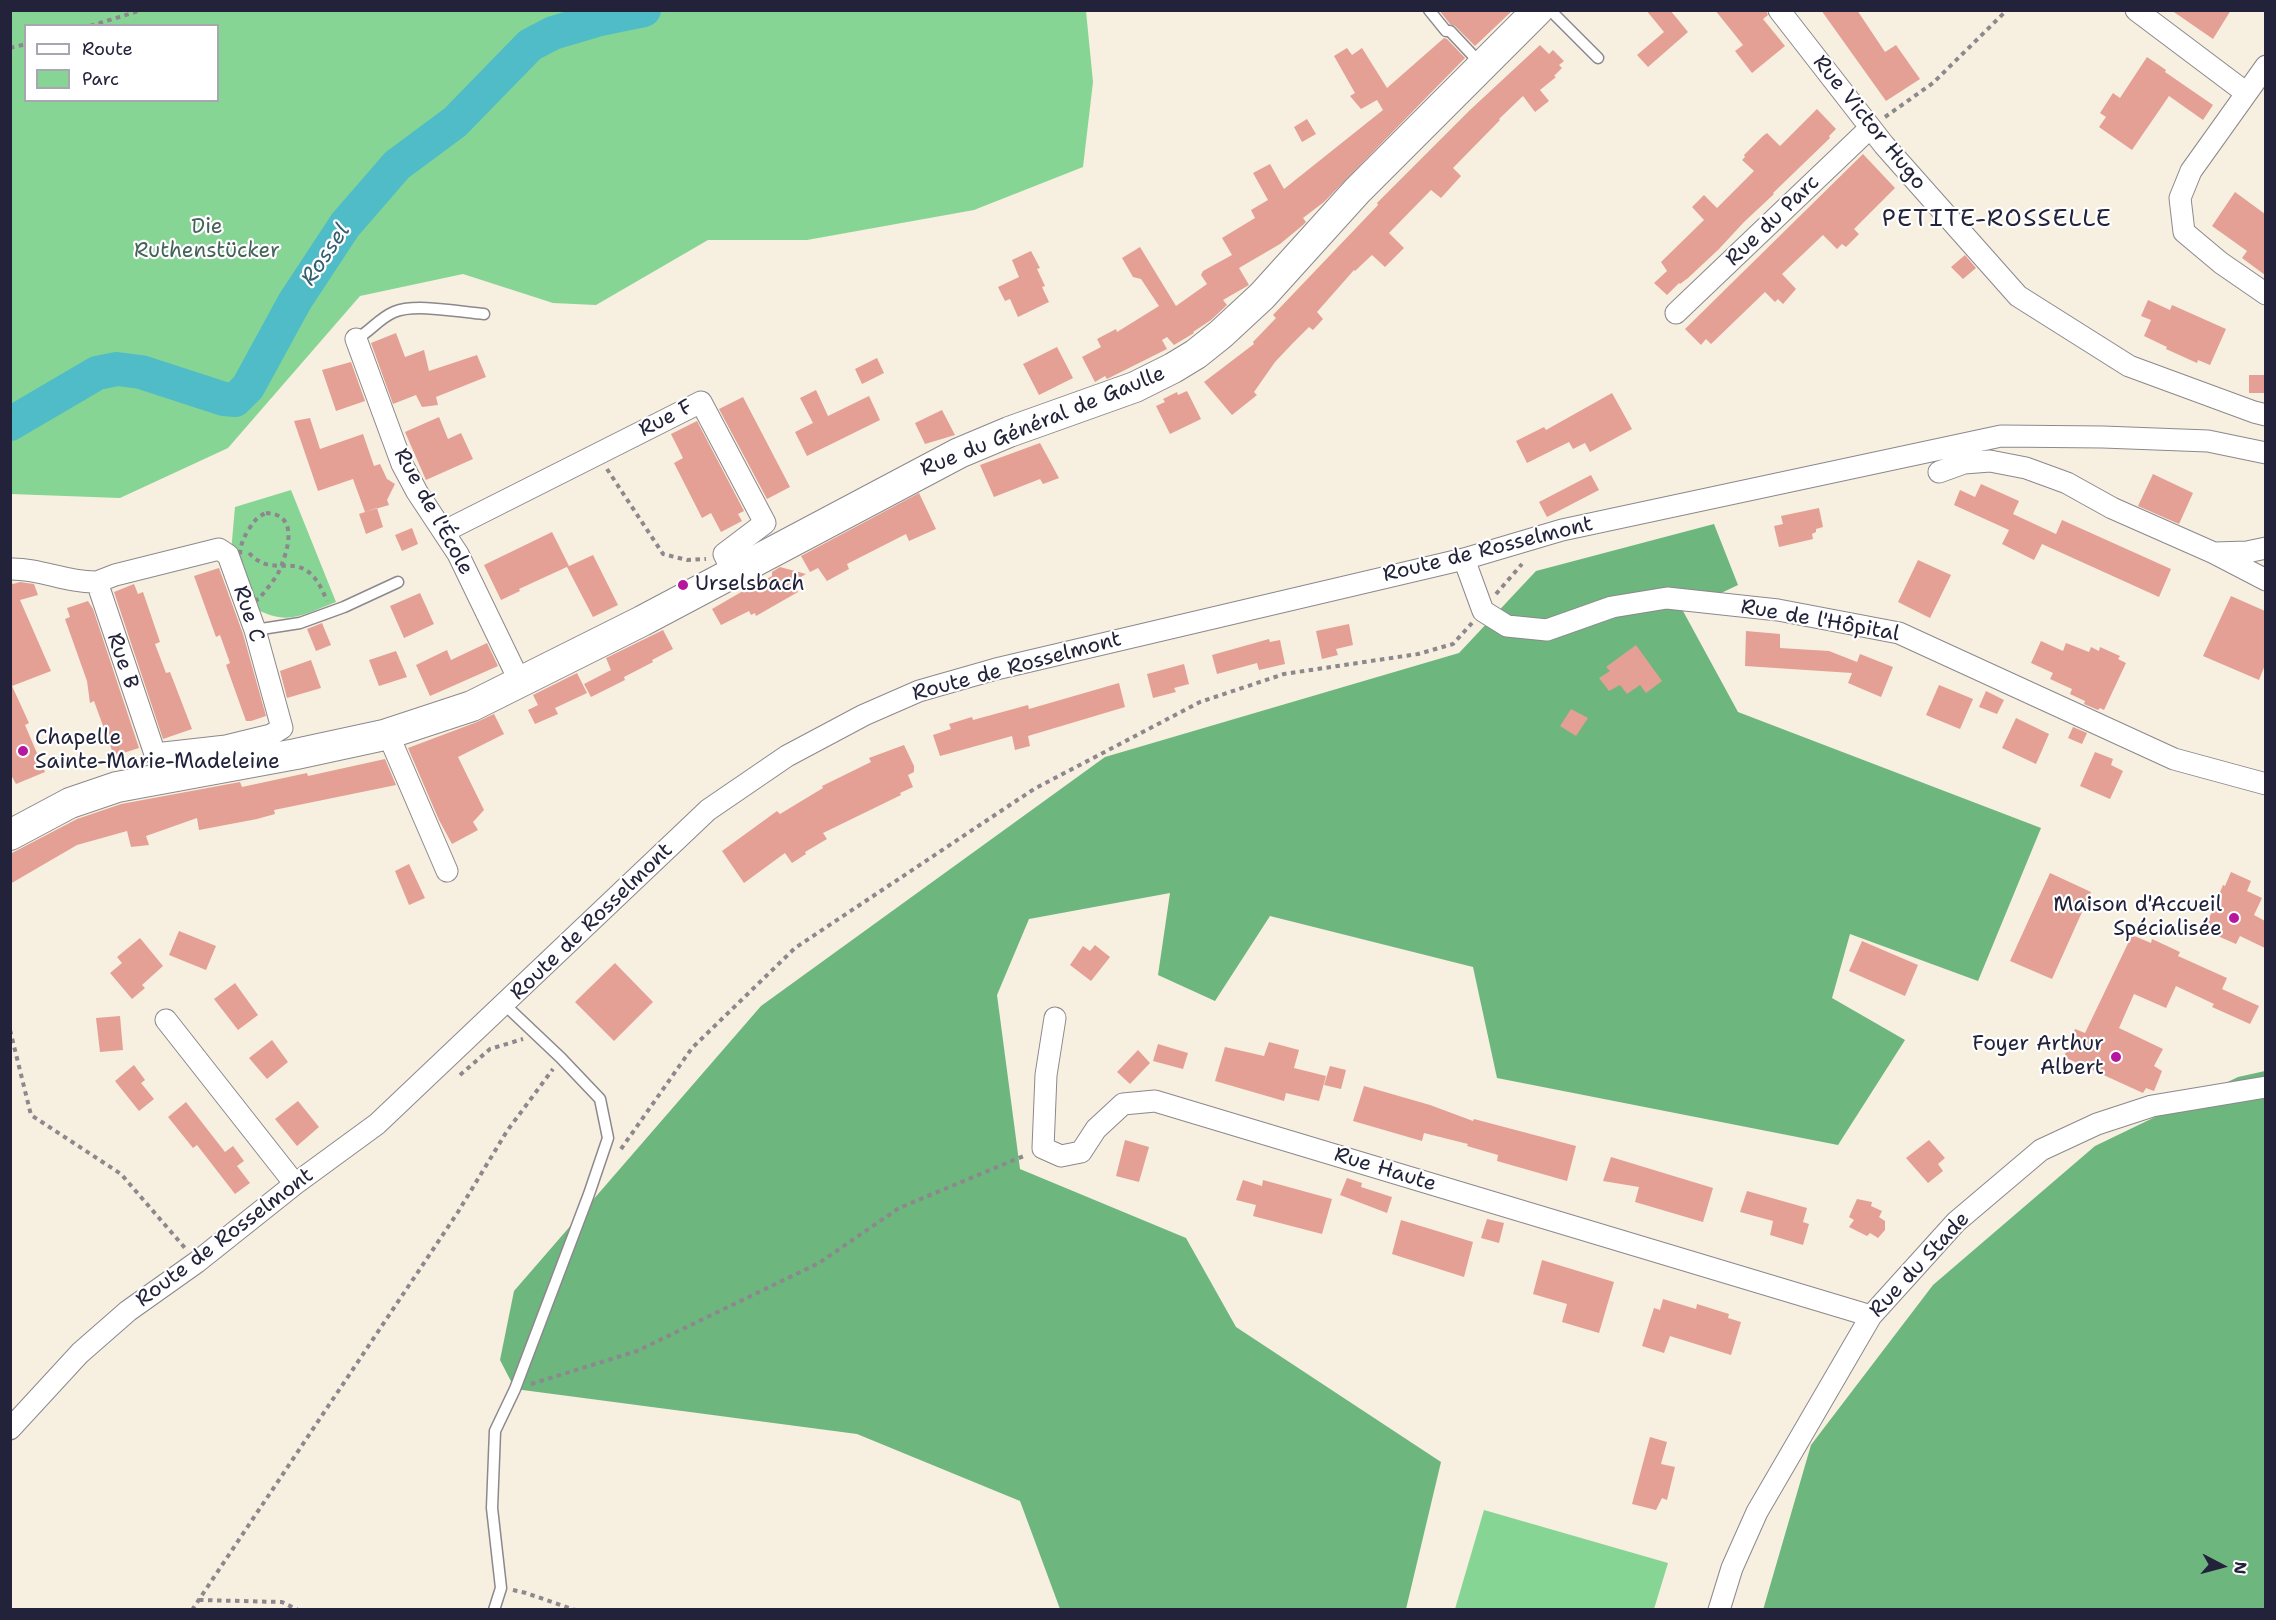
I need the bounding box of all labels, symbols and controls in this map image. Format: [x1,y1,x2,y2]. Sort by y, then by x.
legend [24,24,219,102]
text: Route [82,37,133,61]
street label: Rue Victor Hugo [1807,51,1931,195]
text: Parc [82,67,119,91]
street label: Rue du Parc [1721,170,1825,272]
district label: PETITE-ROSSELLE [1882,206,2112,234]
park label: Die Ruthenstücker [134,215,280,265]
water label: Rossel [296,219,356,291]
street label: Rue du Général de Gaulle [917,361,1169,483]
street label: Rue F [635,395,697,443]
street label: Rue de l'École [388,444,478,580]
street label: Route de Rosselmont [1380,512,1596,588]
place label: Urselsbach [695,572,805,598]
marker: Urselsbach [676,578,690,592]
street label: Rue C [227,583,269,645]
street label: Rue de l'Hôpital [1739,595,1901,647]
street label: Route de Rosselmont [910,627,1124,707]
street label: Rue B [101,630,143,692]
place label: Chapelle Sainte-Marie-Madeleine [35,726,280,776]
marker: Chapelle Sainte-Marie-Madeleine [16,744,30,758]
street label: Route de Rosselmont [506,838,678,1006]
place label: Maison d'Accueil Spécialisée [2053,893,2222,943]
marker: Maison d'Accueil Spécialisée [2227,911,2241,925]
place label: Foyer Arthur Albert [1972,1032,2104,1082]
marker: Foyer Arthur Albert [2109,1050,2123,1064]
street label: Rue Haute [1331,1143,1439,1197]
street label: Route de Rosselmont [131,1163,319,1313]
street label: Rue du Stade [1865,1207,1975,1323]
north arrow [2192,1536,2252,1596]
text: N [2229,1561,2252,1575]

